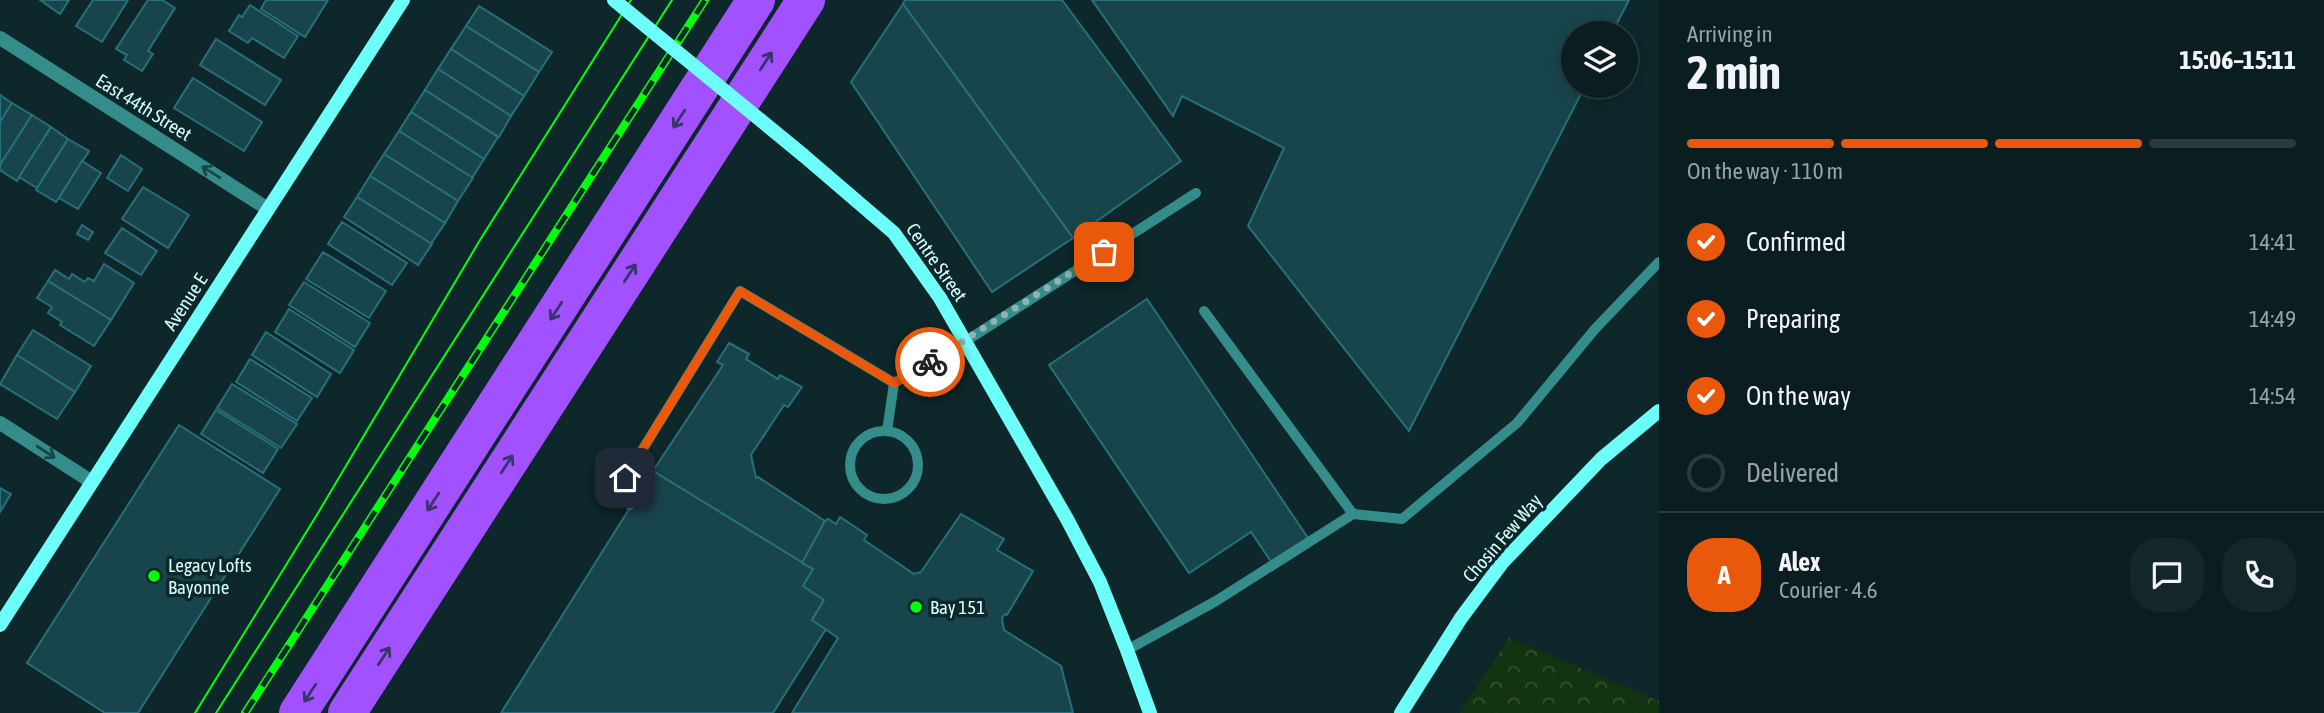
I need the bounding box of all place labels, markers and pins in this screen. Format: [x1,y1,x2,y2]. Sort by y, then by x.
pin [1074,222,1134,282]
pin [595,448,655,508]
place label: Legacy Lofts Bayonne [168,554,252,598]
marker: Legacy Lofts Bayonne [146,568,162,584]
place label: Bay 151 [930,596,985,618]
marker: Bay 151 [908,599,924,615]

